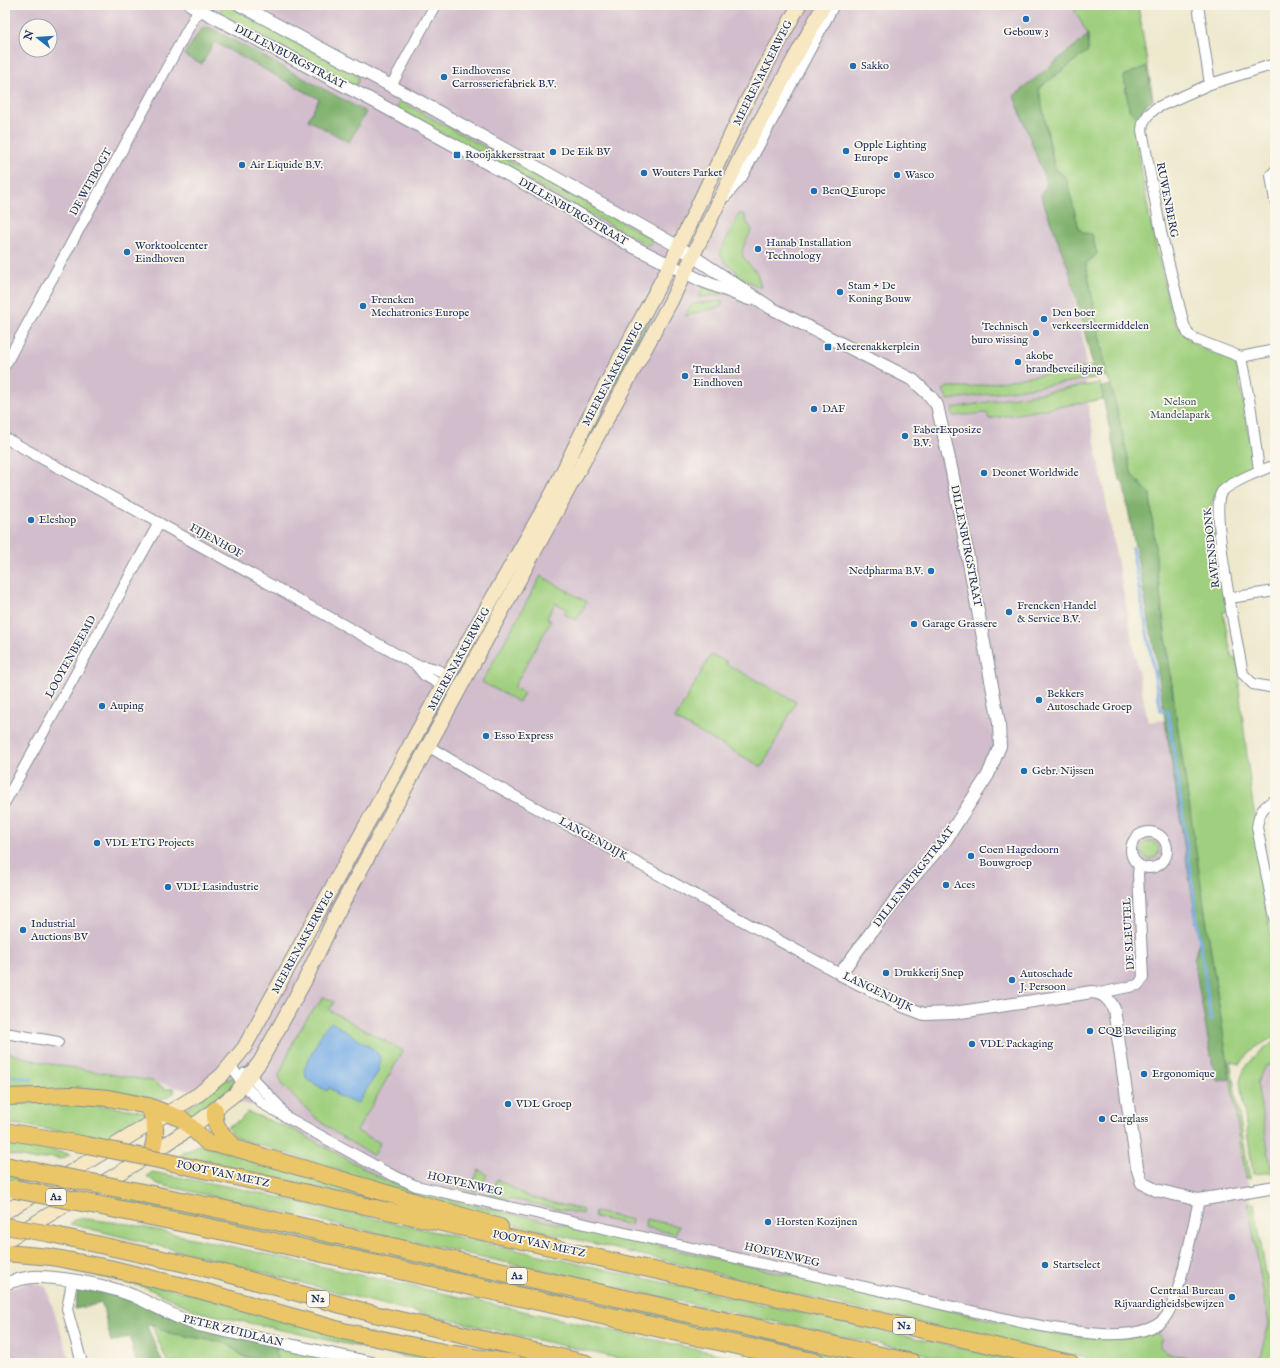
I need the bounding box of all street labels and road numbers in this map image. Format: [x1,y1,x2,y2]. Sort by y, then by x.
street label: MEERENAKKERWEG [730,18,796,128]
street label: DILLENBURGSTRAAT [232,22,348,92]
street label: DE WITBOGT [67,146,115,218]
street label: RUWENBERG [1153,161,1181,239]
street label: DILLENBURGSTRAAT [516,175,630,249]
street label: MEERENAKKERWEG [579,319,647,429]
street label: DILLENBURGSTRAAT [947,484,985,608]
street label: RAVENSDONK [1201,506,1223,589]
street label: FIJENHOF [187,521,245,561]
street label: MEERENAKKERWEG [425,604,493,713]
street label: LOOYENBEEMD [43,613,100,701]
street label: LANGENDIJK [556,814,631,864]
street label: DILLENBURGSTRAAT [870,824,958,930]
street label: MEERENAKKERWEG [269,887,337,996]
street label: DE SLEUTEL [1120,897,1138,971]
street label: LANGENDIJK [841,969,916,1015]
street label: POOT VAN METZ [175,1157,271,1191]
street label: HOEVENWEG [426,1169,504,1200]
road number: A2 [46,1189,66,1205]
street label: POOT VAN METZ [491,1227,587,1261]
street label: HOEVENWEG [743,1240,821,1271]
road number: A2 [507,1268,527,1284]
road number: N2 [307,1291,329,1307]
street label: PETER ZUIDLAAN [181,1312,285,1350]
road number: N2 [893,1318,915,1334]

